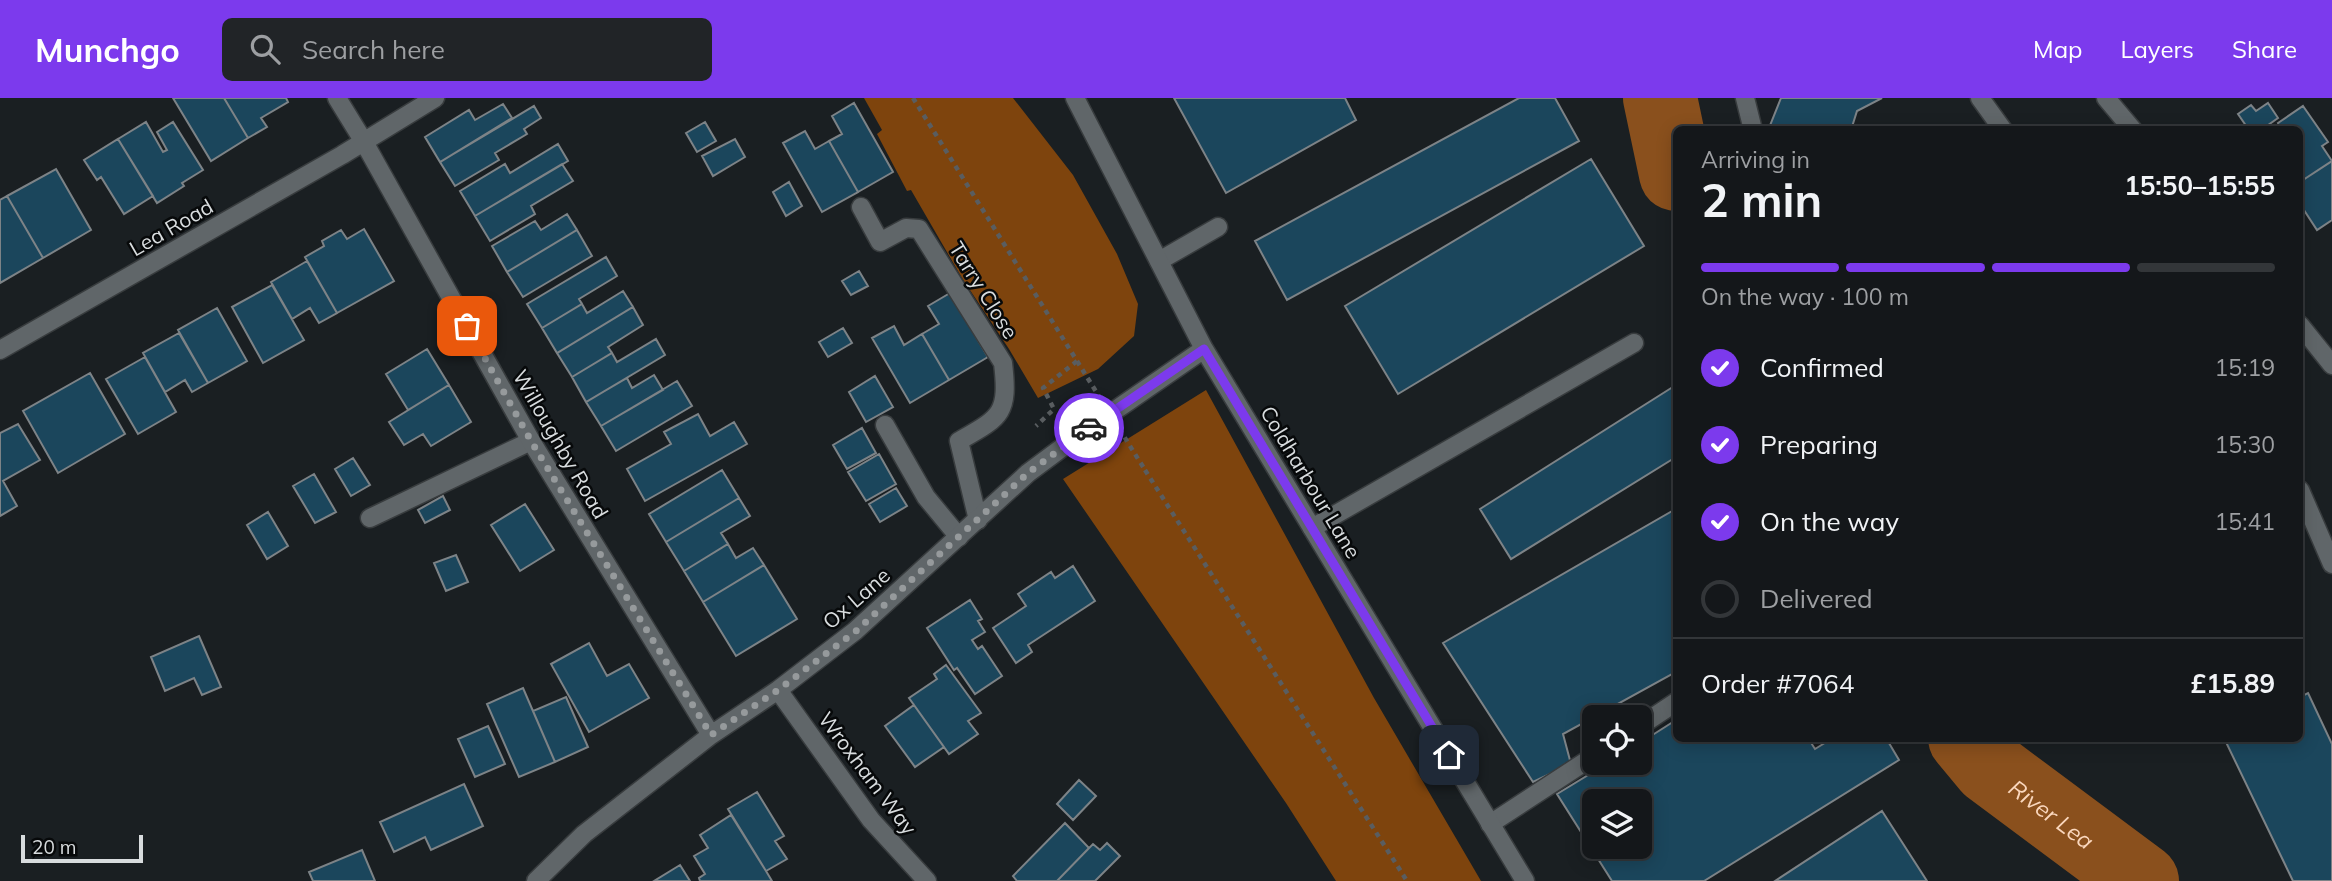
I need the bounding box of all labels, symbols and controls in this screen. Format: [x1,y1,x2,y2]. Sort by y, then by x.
search box [222,18,712,81]
text: Munchgo [35,29,180,70]
icon: search [246,30,284,68]
text: Search here [302,33,445,66]
text: Map [2033,34,2082,64]
text: Layers [2120,34,2194,64]
text: Share [2232,34,2297,64]
text: Arriving in [1701,145,1810,174]
text: 15:50–15:55 [2124,169,2275,202]
text: 2 min [1701,171,1822,229]
street label: Lea Road [125,193,217,261]
street label: Tarry Close [944,237,1024,343]
text: On the way · 100 m [1701,282,1909,311]
pin [437,296,497,356]
icon: bag [448,307,486,345]
icon: check [1701,349,1739,387]
text: Confirmed [1760,351,1884,384]
text: 15:19 [2215,353,2275,382]
street label: Willoughby Road [508,365,614,523]
courier [1054,393,1124,463]
street label: Coldharbour Lane [1255,401,1367,563]
icon: car [1070,409,1108,447]
icon: check [1701,426,1739,464]
text: Preparing [1760,428,1878,461]
text: 15:30 [2215,430,2275,459]
icon: check [1701,503,1739,541]
text: On the way [1760,505,1899,538]
text: 15:41 [2215,507,2275,536]
street label: Ox Lane [817,562,895,634]
text: Delivered [1760,582,1873,615]
text: Order #7064 [1701,667,1854,700]
text: £15.89 [2191,667,2275,700]
map controls [1582,705,1652,859]
button: locate [1582,705,1652,775]
street label: Wroxham Way [813,706,923,840]
pin [1419,725,1479,785]
icon: home [1430,736,1468,774]
water label: River Lea [2003,773,2100,855]
button: layers [1582,789,1652,859]
scale bar [21,832,144,864]
text: 20 m [32,835,76,859]

